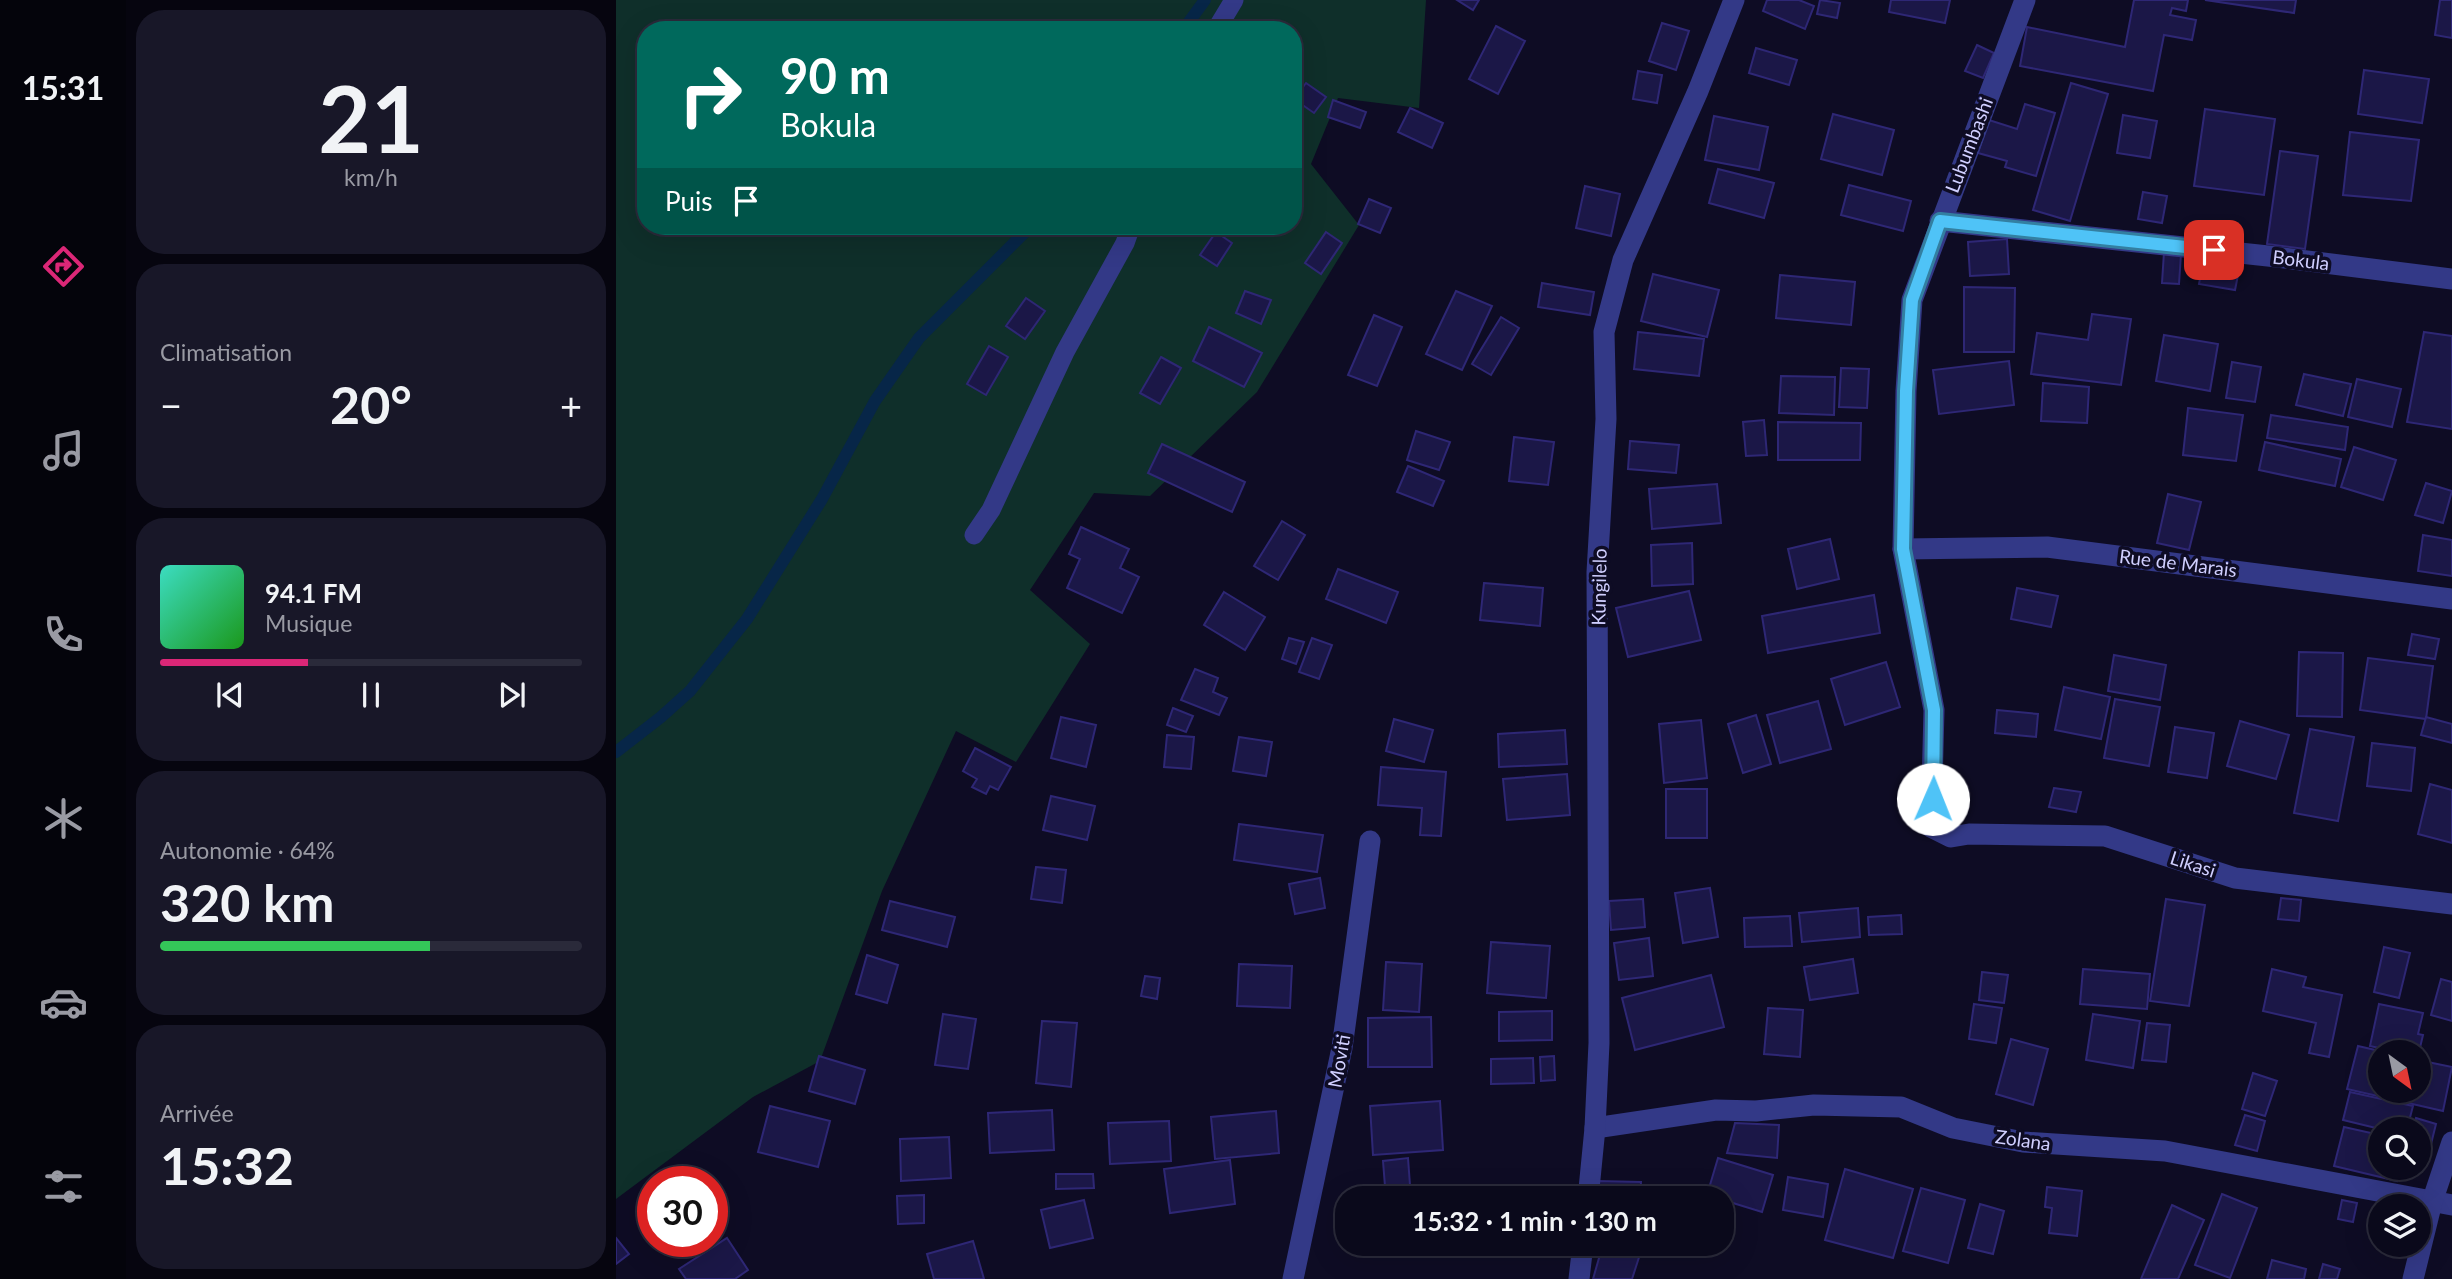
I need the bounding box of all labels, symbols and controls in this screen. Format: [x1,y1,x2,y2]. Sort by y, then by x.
text: 90 m [780,46,890,104]
icon: right [665,49,756,140]
text: 21 [318,63,424,172]
text: 15:31 [22,68,104,107]
street label: Lubumbashi [1940,94,1997,196]
text: Bokula [780,105,876,144]
text: km/h [344,163,398,191]
icon: arrive [727,182,765,220]
text: Puis [665,185,713,217]
pin [2184,220,2244,280]
icon: arrive [2195,231,2233,269]
icon: directions [39,242,88,291]
street label: Bokula [2271,245,2331,274]
text: Climatisation [160,338,292,366]
text: 20° [330,373,412,435]
text: − [160,382,182,428]
text: + [560,382,582,428]
icon: music [39,426,88,475]
street label: Rue de Marais [2118,544,2238,581]
street label: Kungilelo [1586,548,1611,626]
text: 94.1 FM [265,577,362,609]
text: Musique [265,609,352,637]
icon: phone [39,610,88,659]
icon: previous [211,676,249,714]
icon: pause [352,676,390,714]
icon: next [493,676,531,714]
position arrow [1896,762,1970,836]
icon: climate [39,794,88,843]
text: Autonomie · 64% [160,836,335,864]
street label: Likasi [2168,845,2219,882]
text: 320 km [160,871,334,933]
icon: car [39,978,88,1027]
street label: Moviti [1322,1032,1355,1089]
north arrow [2368,1040,2431,1102]
map controls [2368,1040,2431,1257]
text: Arrivée [160,1099,234,1127]
button: search [2368,1117,2431,1180]
street label: Zolana [1994,1124,2052,1155]
text: 15:32 [160,1134,294,1196]
icon: filters [39,1162,88,1211]
speed limit sign: 30 [637,1166,728,1257]
button: layers [2368,1194,2431,1257]
text: 15:32 · 1 min · 130 m [1412,1205,1657,1237]

